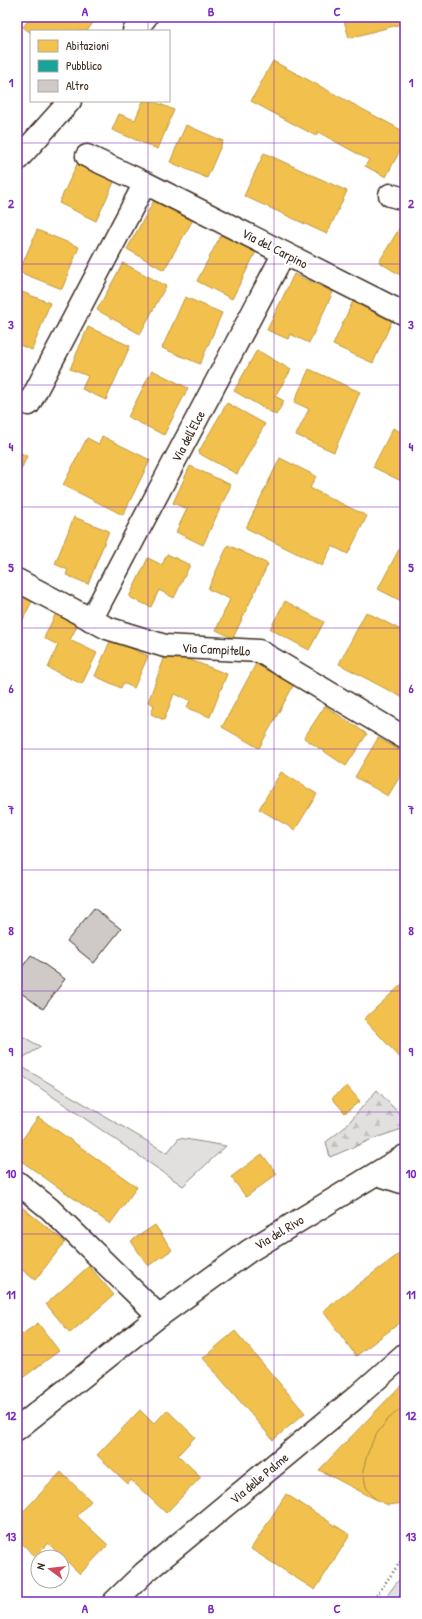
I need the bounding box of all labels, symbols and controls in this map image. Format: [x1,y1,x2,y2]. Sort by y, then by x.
text: A [82,2,89,20]
text: B [208,2,215,20]
text: C [333,2,341,20]
legend [30,30,170,102]
text: Abitazioni [66,37,109,54]
text: Pubblico [66,57,102,74]
text: 1 [9,73,14,91]
text: 1 [409,73,414,91]
text: Altro [66,77,89,94]
text: 2 [8,194,15,212]
text: 2 [408,194,415,212]
street label: Via del Carpino [239,224,311,272]
text: 3 [8,315,14,333]
text: 3 [408,315,414,333]
street label: Via dell'Elce [167,407,209,465]
text: 4 [9,437,14,455]
text: 4 [409,437,414,455]
text: 5 [8,558,14,576]
text: 5 [408,558,414,576]
street label: Via Campitello [181,638,251,660]
text: 6 [8,679,14,697]
text: 6 [408,679,414,697]
text: 7 [7,800,15,818]
text: 7 [407,800,415,818]
text: 8 [8,921,14,939]
text: 8 [408,921,414,939]
text: 9 [9,1042,14,1060]
text: 9 [409,1042,414,1060]
text: 10 [6,1164,16,1182]
text: 10 [406,1164,416,1182]
street label: Via del Rivo [251,1210,307,1254]
text: 11 [6,1285,16,1303]
text: 11 [406,1285,416,1303]
text: 12 [6,1406,17,1424]
text: 12 [406,1406,417,1424]
street label: Via delle Palme [226,1448,292,1508]
text: 13 [6,1527,16,1545]
text: 13 [406,1527,416,1545]
north arrow [30,1549,70,1589]
text: N [33,1562,48,1571]
text: A [82,1599,89,1617]
text: B [208,1599,215,1617]
text: C [333,1599,341,1617]

